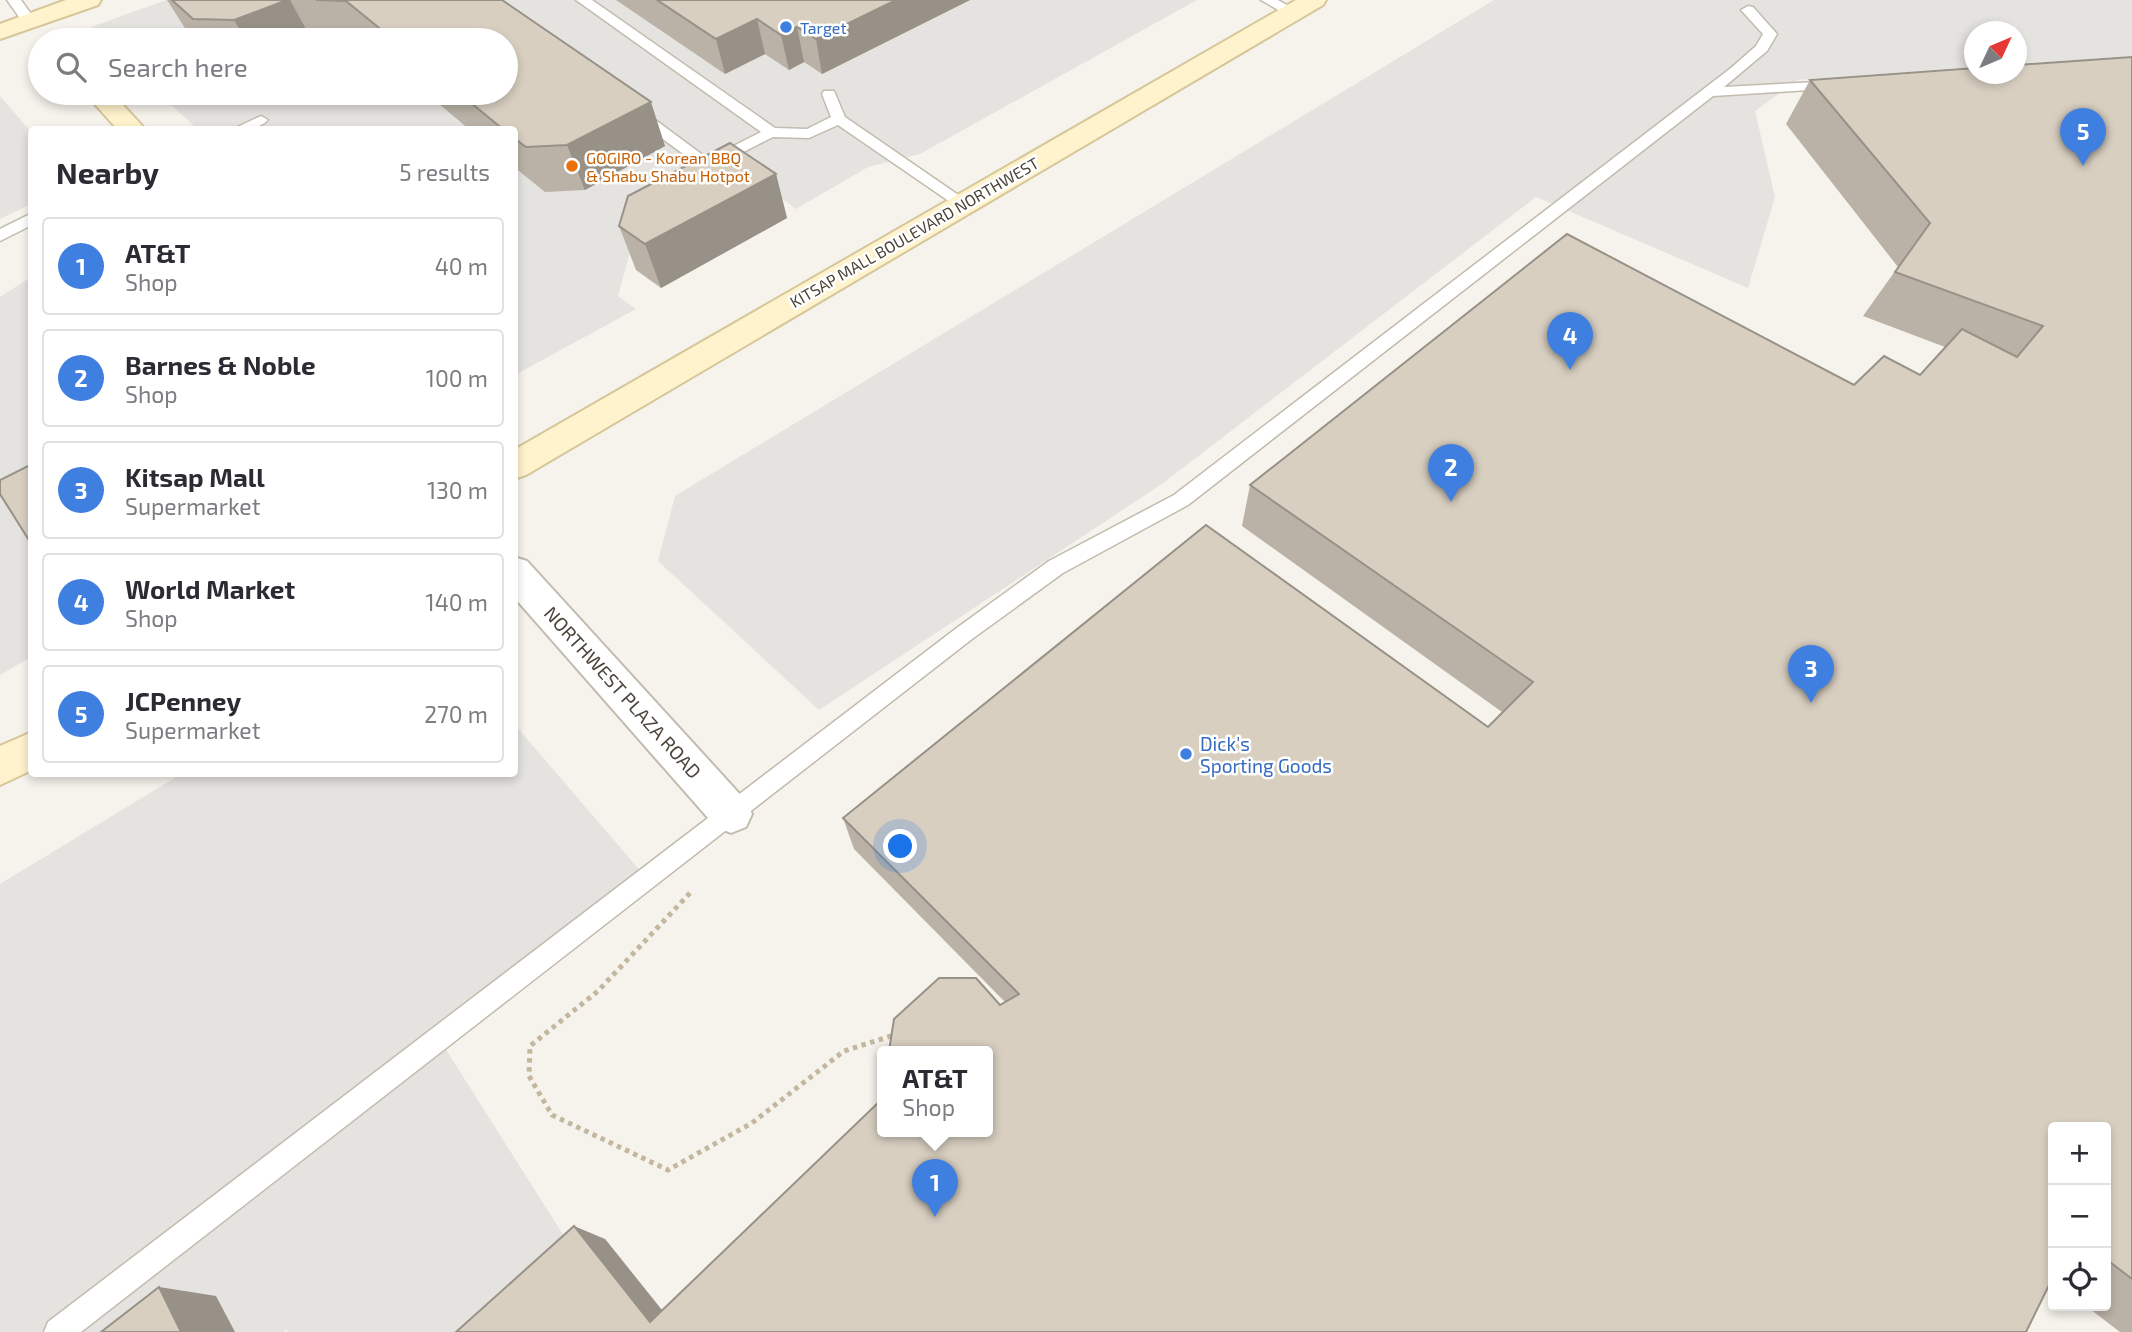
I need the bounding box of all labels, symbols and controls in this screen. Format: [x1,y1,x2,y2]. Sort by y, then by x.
place label: Target [800,18,846,37]
marker: Target [778,19,794,35]
north arrow [1964,21,2027,84]
search box [28,28,518,105]
icon: search [52,48,90,86]
text: Search here [108,51,248,82]
pin: 5 [2060,108,2106,166]
place label: GOGIRO - Korean BBQ & Shabu Shabu Hotpot [586,148,750,185]
street label: KITSAP MALL BOULEVARD NORTHWEST [786,153,1042,311]
text: Nearby [56,154,159,190]
text: 5 results [399,158,490,186]
marker: GOGIRO - Korean BBQ & Shabu Shabu Hotpot [564,158,580,174]
text: AT&T [125,237,190,268]
text: 1 [76,252,86,280]
text: 40 m [435,252,488,280]
text: Shop [125,268,178,296]
pin: 4 [1547,312,1593,370]
text: Barnes & Noble [125,349,316,380]
text: 2 [74,364,88,392]
text: 100 m [426,364,488,392]
text: Shop [125,380,178,408]
pin: 2 [1428,444,1474,502]
text: Kitsap Mall [125,461,265,492]
text: 3 [74,476,88,504]
text: 130 m [427,476,488,504]
text: Supermarket [125,492,260,520]
text: World Market [125,573,295,604]
text: 4 [74,588,88,616]
text: 140 m [426,588,488,616]
street label: NORTHWEST PLAZA ROAD [540,601,706,783]
text: Shop [125,604,178,632]
pin: 3 [1788,645,1834,703]
text: JCPenney [125,685,241,716]
text: 5 [75,700,87,728]
text: 270 m [424,700,488,728]
text: Supermarket [125,716,260,744]
place label: Dick's Sporting Goods [1200,732,1332,777]
marker: Dick's Sporting Goods [1178,746,1194,762]
your location [883,829,917,863]
popup [877,1046,993,1137]
text: AT&T [902,1062,968,1093]
text: Shop [902,1093,955,1121]
map controls [2048,1122,2111,1311]
button: + [2048,1122,2111,1185]
pin: 1 [912,1159,958,1217]
button: − [2048,1185,2111,1248]
button: locate [2048,1248,2111,1311]

